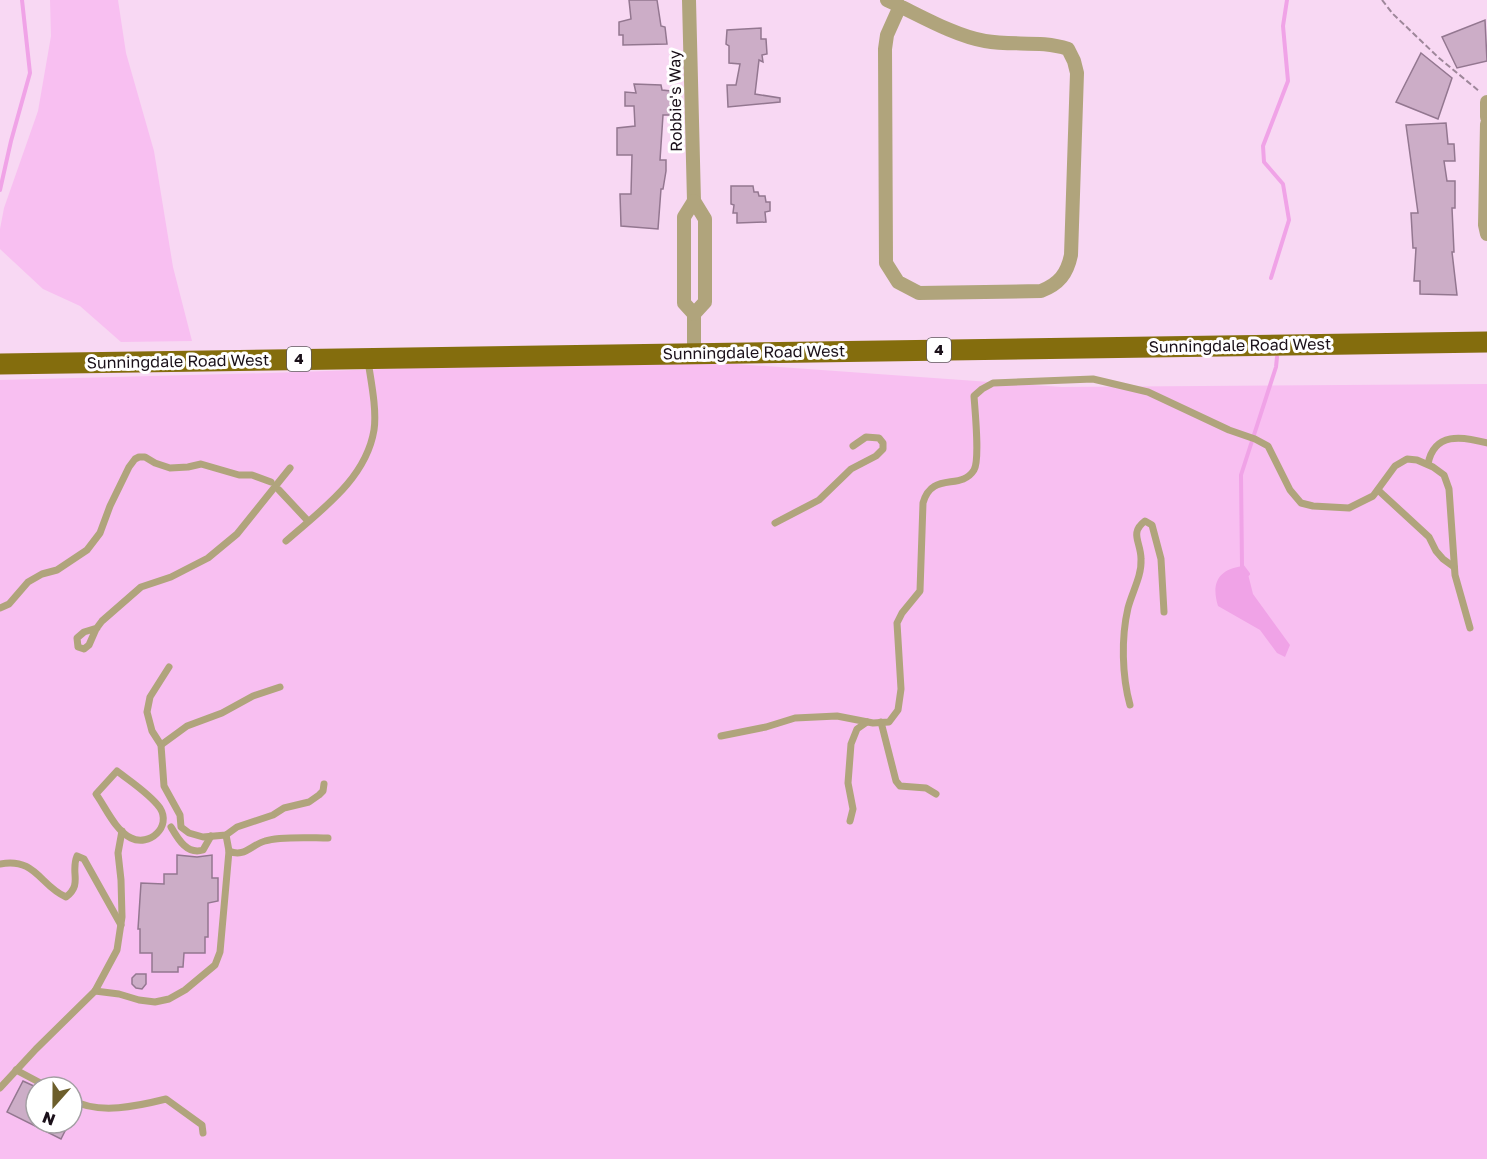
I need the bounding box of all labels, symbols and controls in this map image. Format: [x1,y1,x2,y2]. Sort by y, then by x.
street label: Robbie's Way [664,50,686,152]
street label: Sunningdale Road West [1148,333,1332,357]
road number: 4 [927,338,951,362]
street label: Sunningdale Road West [662,340,846,364]
road number: 4 [287,347,311,371]
street label: Sunningdale Road West [86,349,270,373]
north arrow [24,1075,84,1135]
text: N [39,1107,58,1131]

